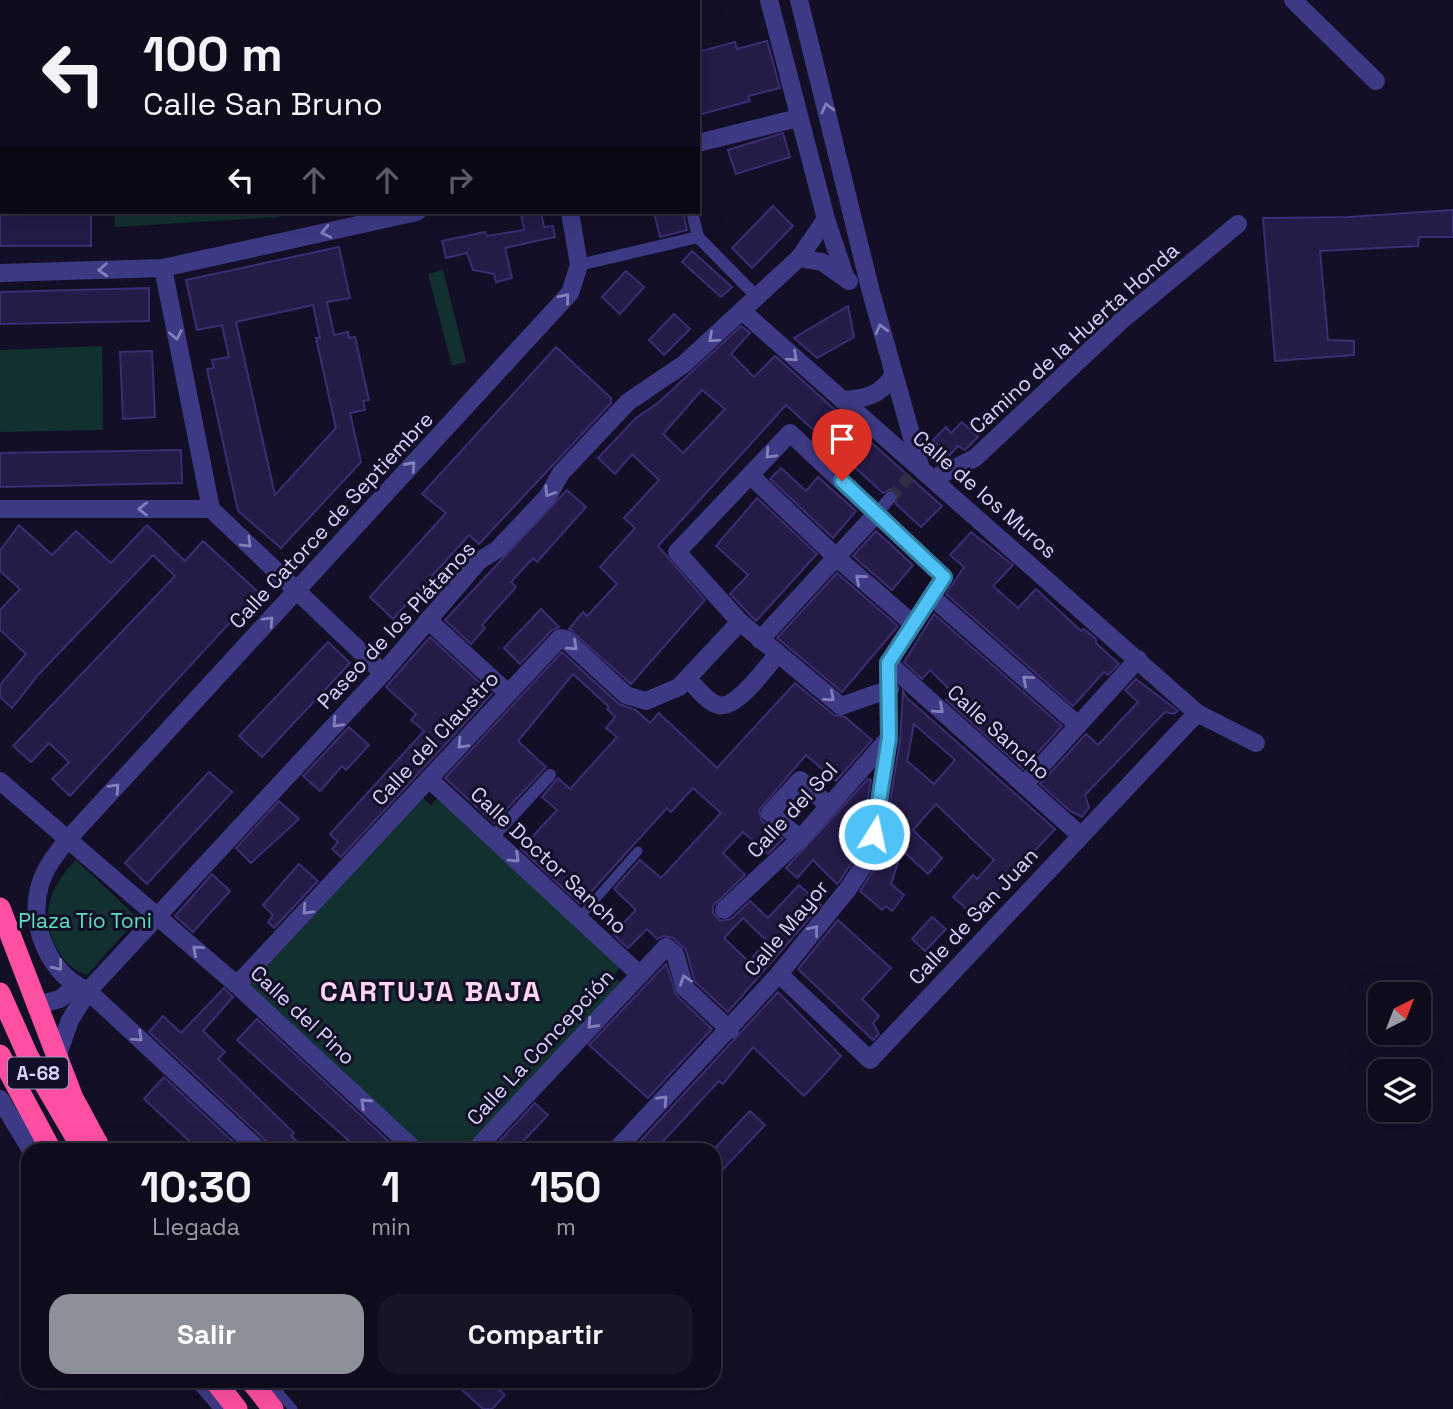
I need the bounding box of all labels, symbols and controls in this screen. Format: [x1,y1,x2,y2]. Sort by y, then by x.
text: 100 m [143,23,283,85]
icon: left [28,28,119,119]
text: Calle San Bruno [143,84,383,124]
one-way arrow [821,102,835,114]
icon: left [222,161,260,199]
icon: ahead [295,161,333,199]
icon: ahead [368,161,406,199]
icon: right [441,161,479,199]
one-way arrow [320,223,332,238]
street label: Camino de la Huerta Honda [963,237,1185,439]
one-way arrow [97,262,108,277]
one-way arrow [556,293,569,305]
one-way arrow [875,323,889,335]
one-way arrow [168,329,183,341]
one-way arrow [708,329,721,342]
one-way arrow [785,348,798,361]
street label: Calle Catorce de Septiembre [223,406,439,634]
pin [812,409,872,481]
icon: arrive [823,420,861,458]
street label: Calle de los Muros [907,424,1063,564]
one-way arrow [766,446,779,459]
one-way arrow [403,461,416,474]
one-way arrow [544,484,557,497]
one-way arrow [137,501,148,517]
one-way arrow [239,535,252,548]
street label: Paseo de los Plátanos [311,535,481,715]
one-way arrow [856,575,869,587]
one-way arrow [260,616,273,629]
one-way arrow [565,638,578,650]
street label: Calle del Claustro [366,665,504,811]
one-way arrow [1022,676,1035,688]
street label: Calle Sancho [942,679,1056,785]
one-way arrow [821,689,834,701]
one-way arrow [931,700,944,713]
one-way arrow [332,715,345,728]
one-way arrow [457,736,470,749]
street label: Calle del Sol [741,756,843,864]
street label: Calle Doctor Sancho [465,780,633,940]
one-way arrow [106,783,119,796]
position arrow [837,797,911,871]
street label: Calle de San Juan [902,842,1044,990]
one-way arrow [507,850,520,862]
street label: Calle Mayor [738,874,834,982]
one-way arrow [303,902,315,915]
park label: Plaza Tío Toni [18,907,152,934]
one-way arrow [806,926,819,938]
one-way arrow [192,946,205,958]
one-way arrow [49,959,62,971]
street label: Calle del Pino [245,960,361,1070]
street label: Calle La Concepción [461,963,619,1131]
district label: CARTUJA BAJA [320,973,542,1009]
one-way arrow [679,975,693,987]
north arrow [1368,982,1432,1045]
map controls [1368,982,1431,1122]
one-way arrow [588,1016,600,1029]
one-way arrow [130,1029,143,1042]
road number: A-68 [8,1058,68,1088]
button: layers [1368,1059,1431,1122]
one-way arrow [655,1095,668,1108]
one-way arrow [360,1099,373,1112]
text: 10:30 [140,1161,252,1214]
text: 1 [382,1161,401,1214]
text: 150 [530,1161,602,1214]
text: Llegada [152,1212,240,1242]
text: min [371,1212,411,1242]
text: m [556,1212,576,1242]
button: Salir [49,1294,364,1374]
button: Compartir [378,1294,693,1374]

